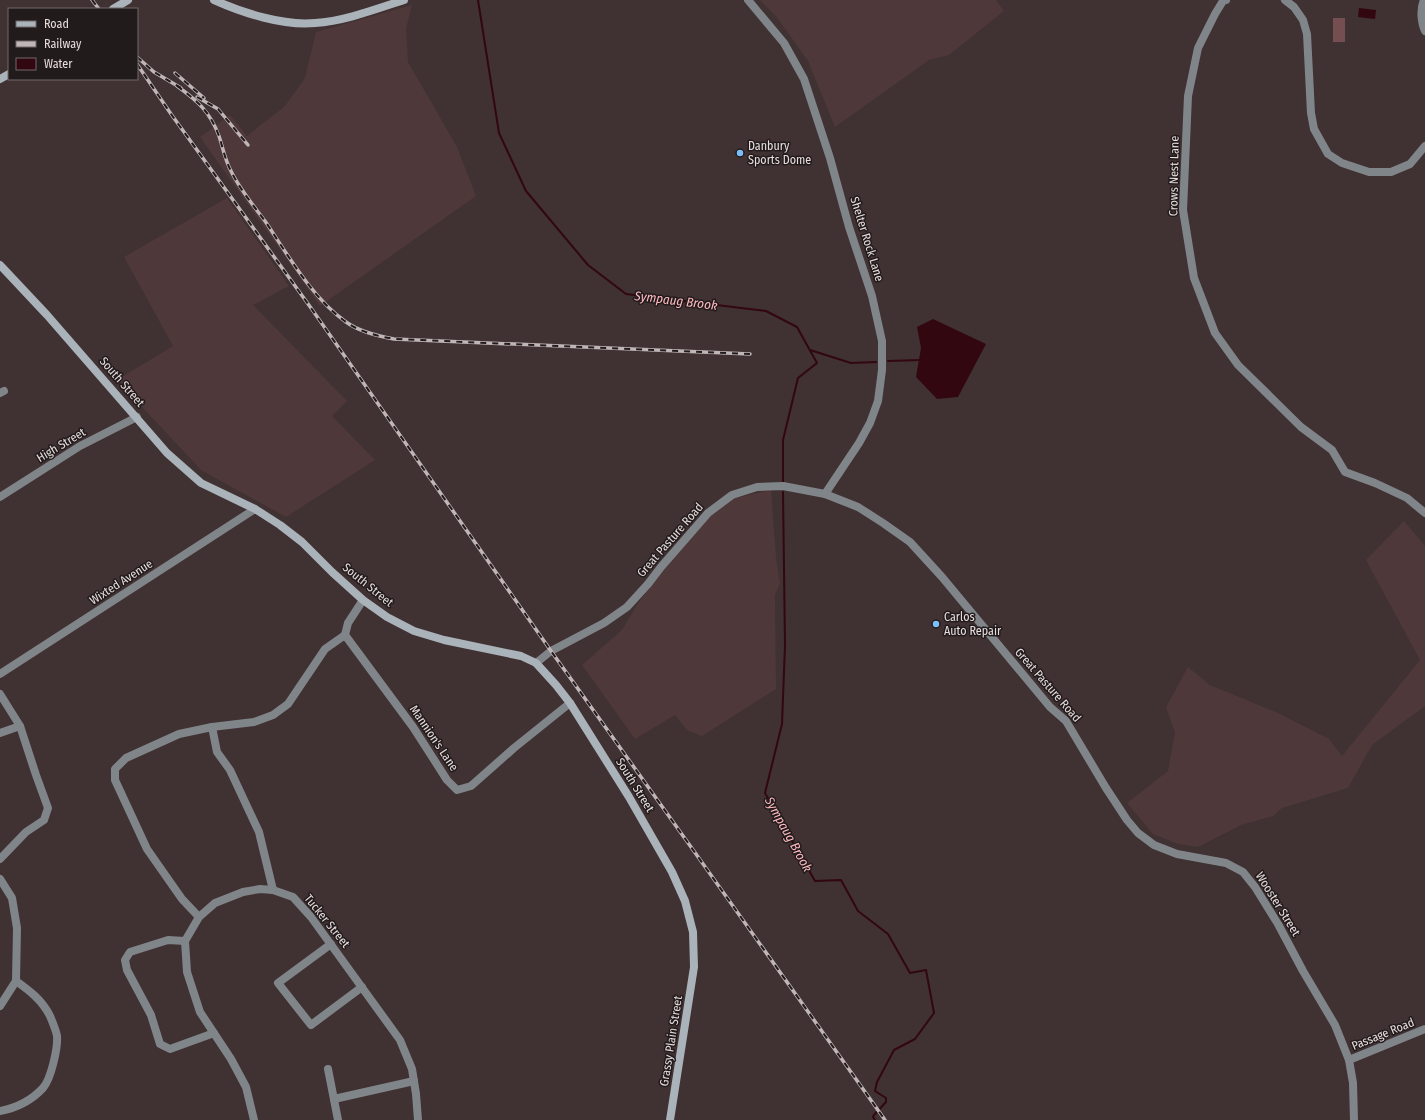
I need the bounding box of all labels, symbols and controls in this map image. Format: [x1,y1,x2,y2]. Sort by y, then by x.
legend [8,8,138,80]
text: Road [44,17,69,31]
text: Railway [44,37,82,51]
text: Water [44,57,73,71]
street label: Crows Nest Lane [1166,136,1182,216]
place label: Danbury Sports Dome [748,139,811,167]
marker: Danbury Sports Dome [735,148,745,158]
street label: Shelter Rock Lane [847,195,887,283]
water label: Sympaug Brook [633,288,719,313]
street label: South Street [97,354,147,410]
street label: High Street [34,425,88,465]
street label: Great Pasture Road [634,500,706,580]
street label: Wixted Avenue [87,556,155,608]
street label: South Street [340,560,396,610]
place label: Carlos Auto Repair [944,610,1002,638]
marker: Carlos Auto Repair [931,619,941,629]
street label: Great Pasture Road [1012,645,1084,725]
street label: Mannion's Lane [407,702,461,774]
street label: South Street [613,755,657,815]
water label: Sympaug Brook [761,793,816,875]
street label: Wooster Street [1253,869,1303,939]
street label: Tucker Street [301,892,353,950]
street label: Grassy Plain Street [657,995,685,1087]
street label: Passage Road [1350,1015,1416,1053]

